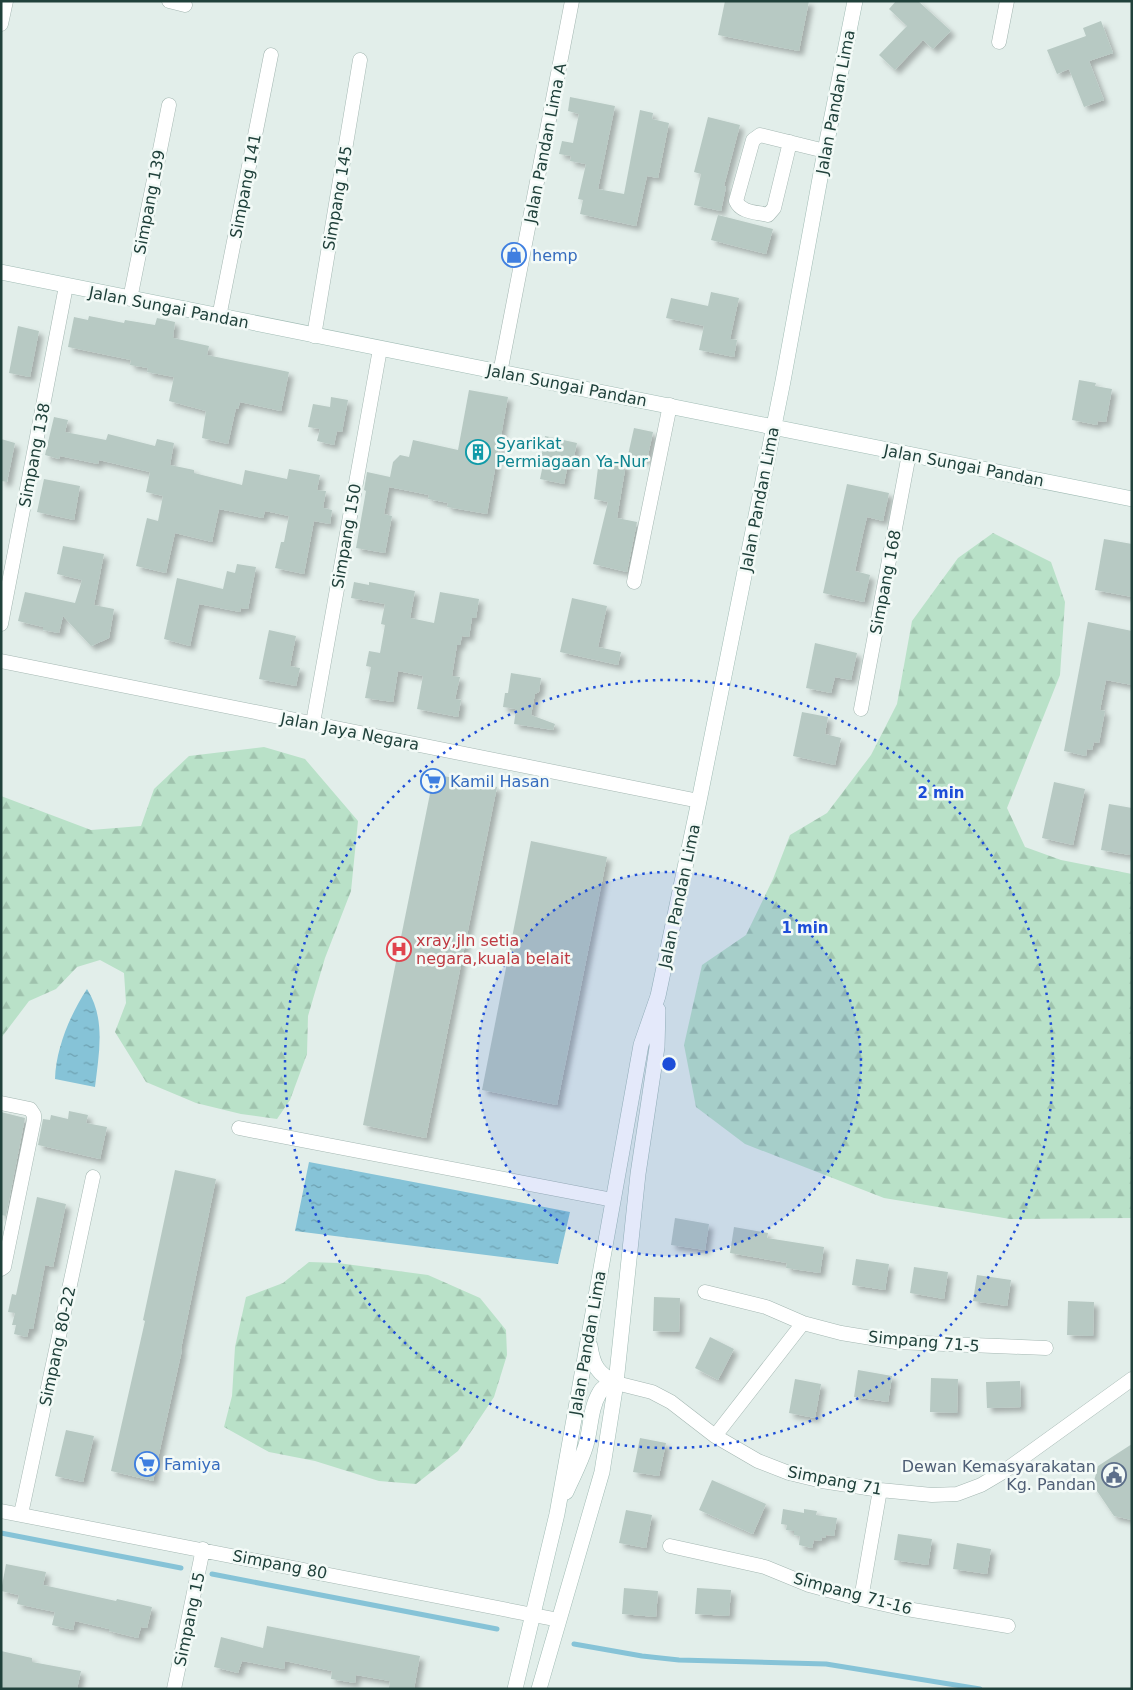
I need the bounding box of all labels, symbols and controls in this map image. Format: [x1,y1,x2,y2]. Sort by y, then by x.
street label: Jalan Pandan Lima [812,28,859,177]
street label: Jalan Pandan Lima A [520,61,570,226]
street label: Simpang 141 [226,132,265,240]
street label: Simpang 145 [319,144,356,252]
street label: Simpang 139 [130,148,169,256]
shop icon: hemp [501,242,527,268]
place label: hemp [532,246,578,265]
street label: Jalan Sungai Pandan [86,282,251,332]
street label: Jalan Sungai Pandan [484,360,649,410]
street label: Simpang 138 [15,401,54,509]
street label: Jalan Pandan Lima [736,425,783,574]
place label: Syarikat Permiagaan Ya-Nur [496,434,648,471]
building icon: Syarikat Permiagaan Ya-Nur [465,439,491,465]
street label: Jalan Sungai Pandan [881,440,1046,490]
street label: Simpang 150 [328,482,365,590]
street label: Simpang 168 [866,528,905,636]
street label: Jalan Jaya Negara [278,709,421,754]
supermarket icon: Kamil Hasan [420,768,446,794]
place label: Kamil Hasan [450,772,550,791]
text: 2 min [917,784,965,802]
street label: Jalan Pandan Lima [655,822,704,971]
text: 1 min [781,919,829,937]
place label: xray,jln setia negara,kuala belait [416,931,570,968]
hospital icon: xray,jln setia negara,kuala belait [386,936,412,962]
centre of rings [660,1055,678,1073]
street label: Jalan Pandan Lima [565,1269,610,1418]
street label: Simpang 80-22 [36,1284,79,1408]
street label: Simpang 71-5 [867,1327,980,1356]
supermarket icon: Famiya [134,1451,160,1477]
place label: Famiya [164,1455,221,1474]
place label: Dewan Kemasyarakatan Kg. Pandan [902,1457,1096,1494]
street label: Simpang 71 [786,1462,884,1499]
public building icon: Dewan Kemasyarakatan Kg. Pandan [1101,1462,1127,1488]
street label: Simpang 80 [231,1546,329,1583]
street label: Simpang 71-16 [791,1569,914,1618]
street label: Simpang 15 [170,1570,209,1668]

